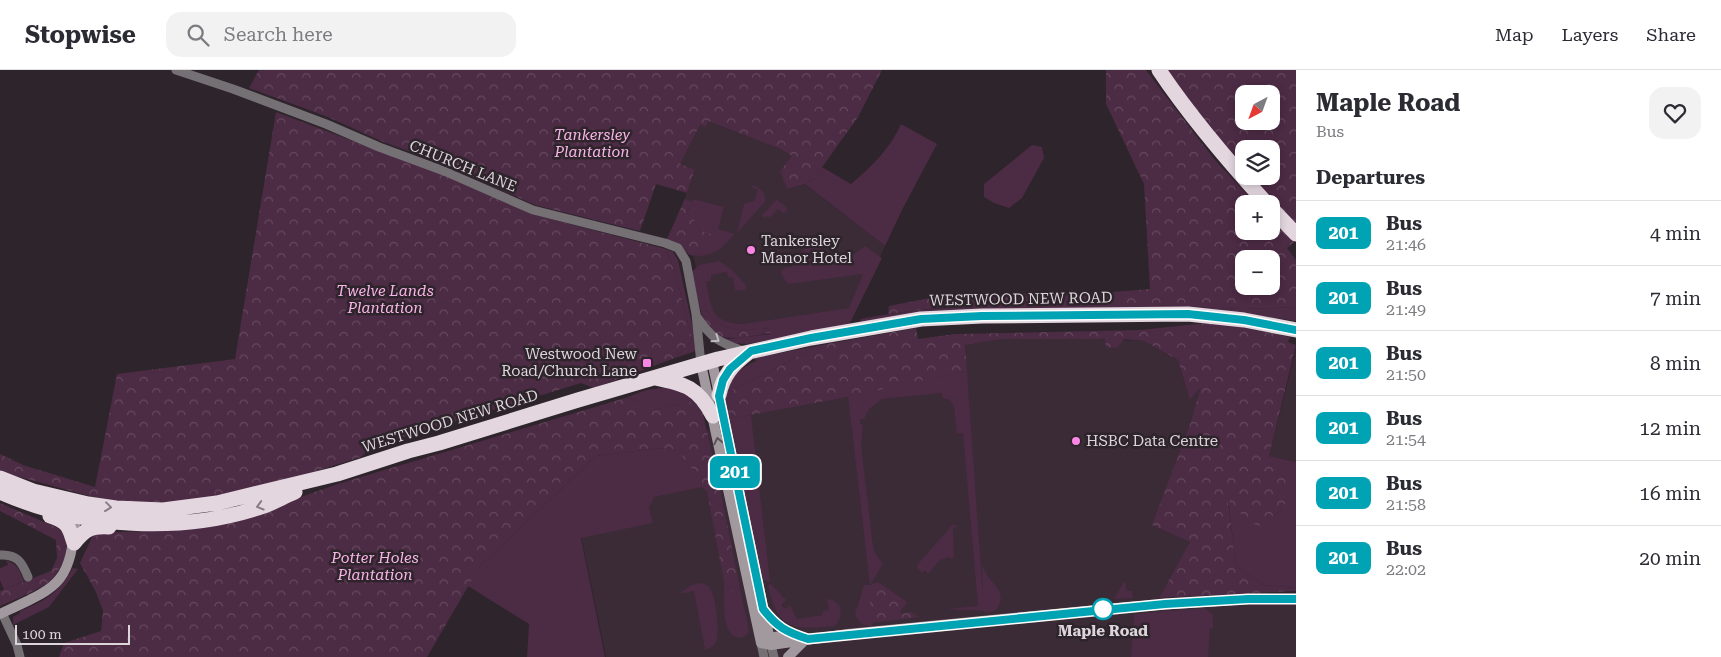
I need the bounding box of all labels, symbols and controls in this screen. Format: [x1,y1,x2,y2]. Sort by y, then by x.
search box [166,12,516,57]
text: Stopwise [25,21,136,49]
icon: search [184,21,212,49]
text: Search here [224,23,333,46]
text: Map [1495,24,1534,45]
text: Layers [1562,24,1618,45]
text: Share [1646,24,1696,45]
north arrow [1235,85,1280,130]
map controls [1235,85,1280,295]
button: heart [1649,87,1701,139]
text: Maple Road [1316,89,1460,117]
text: Bus [1316,122,1344,141]
park label: Tankersley Plantation [553,126,630,161]
street label: CHURCH LANE [407,136,519,196]
button: layers [1235,140,1280,185]
text: Departures [1316,166,1425,189]
button: + [1235,195,1280,240]
text: Bus [1386,212,1422,235]
text: 201 [1328,222,1359,243]
text: 4 min [1650,222,1701,245]
place label: Tankersley Manor Hotel [761,232,852,267]
text: 21:46 [1386,235,1426,254]
marker: Tankersley Manor Hotel [745,244,757,256]
button: − [1235,250,1280,295]
text: Bus [1386,277,1422,300]
park label: Twelve Lands Plantation [336,282,434,317]
text: 201 [1328,287,1359,308]
text: 7 min [1650,287,1701,310]
street label: WESTWOOD NEW ROAD [929,288,1113,310]
text: 21:49 [1386,300,1426,319]
one-way arrow [710,333,720,342]
text: Bus [1386,342,1422,365]
place label: Westwood New Road/Church Lane [501,345,638,380]
text: 201 [1328,352,1359,373]
text: 8 min [1650,352,1701,375]
marker: Westwood New Road/Church Lane [641,357,653,369]
text: 21:50 [1386,365,1426,384]
street label: WESTWOOD NEW ROAD [360,386,540,456]
text: Bus [1386,407,1422,430]
text: 201 [1328,417,1359,438]
text: 12 min [1639,417,1701,440]
text: 21:54 [1386,430,1426,449]
place label: HSBC Data Centre [1086,432,1218,450]
marker: HSBC Data Centre [1070,435,1082,447]
one-way arrow [713,437,724,446]
line badge: 201 [706,456,764,488]
text: 201 [720,461,750,482]
text: Bus [1386,472,1422,495]
text: 201 [1328,482,1359,503]
text: 16 min [1639,482,1701,505]
text: 21:58 [1386,495,1426,514]
one-way arrow [104,501,112,512]
one-way arrow [256,501,264,511]
text: Bus [1386,537,1422,560]
text: 201 [1328,547,1359,568]
text: 20 min [1639,547,1701,570]
park label: Potter Holes Plantation [330,549,419,584]
text: 22:02 [1386,560,1426,579]
marker: Maple Road [1092,598,1114,620]
scale bar [15,622,130,645]
place label: Maple Road [1058,622,1148,640]
text: 100 m [22,626,62,642]

